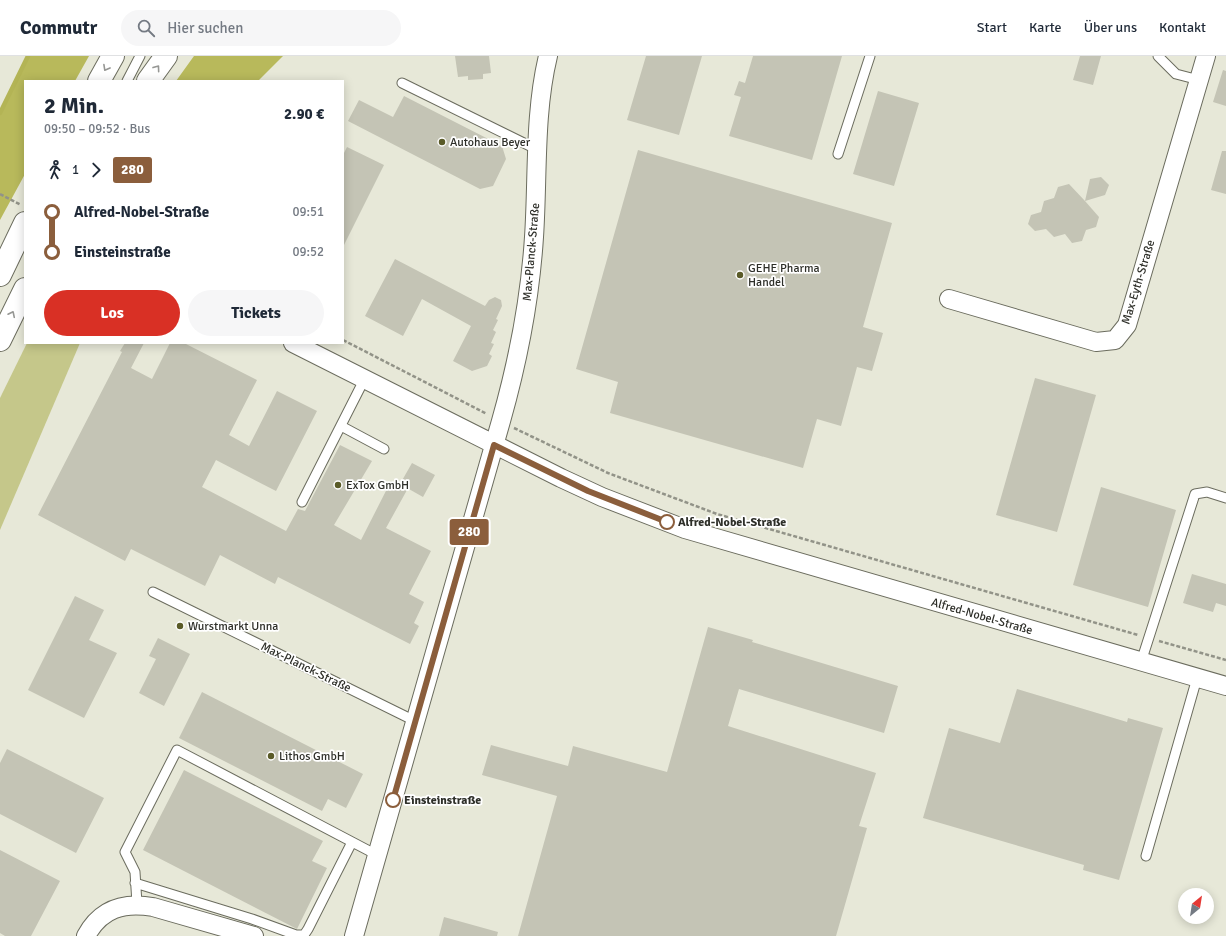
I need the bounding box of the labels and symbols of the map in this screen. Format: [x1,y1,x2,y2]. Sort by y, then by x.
one-way arrow [103,64,111,72]
one-way arrow [152,66,159,73]
place label: Autohaus Beyer [450,135,531,150]
marker: Autohaus Beyer [437,137,447,147]
street label: Max-Planck-Straße [520,202,543,302]
street label: Max-Eyth-Straße [1119,238,1158,326]
place label: GEHE Pharma Handel [748,261,820,290]
marker: GEHE Pharma Handel [735,270,745,280]
one-way arrow [8,311,15,319]
place label: ExTox GmbH [346,478,409,493]
marker: ExTox GmbH [333,480,343,490]
marker: Alfred-Nobel-Straße [659,514,675,530]
place label: Alfred-Nobel-Straße [678,515,786,530]
line badge: 280 [446,519,492,545]
street label: Alfred-Nobel-Straße [929,595,1034,638]
place label: Wurstmarkt Unna [188,619,278,634]
marker: Wurstmarkt Unna [175,621,185,631]
street label: Max-Planck-Straße [258,639,353,696]
place label: Lithos GmbH [279,749,345,764]
marker: Lithos GmbH [266,751,276,761]
marker: Einsteinstraße [385,792,401,808]
place label: Einsteinstraße [404,793,481,808]
north arrow [1178,888,1214,924]

